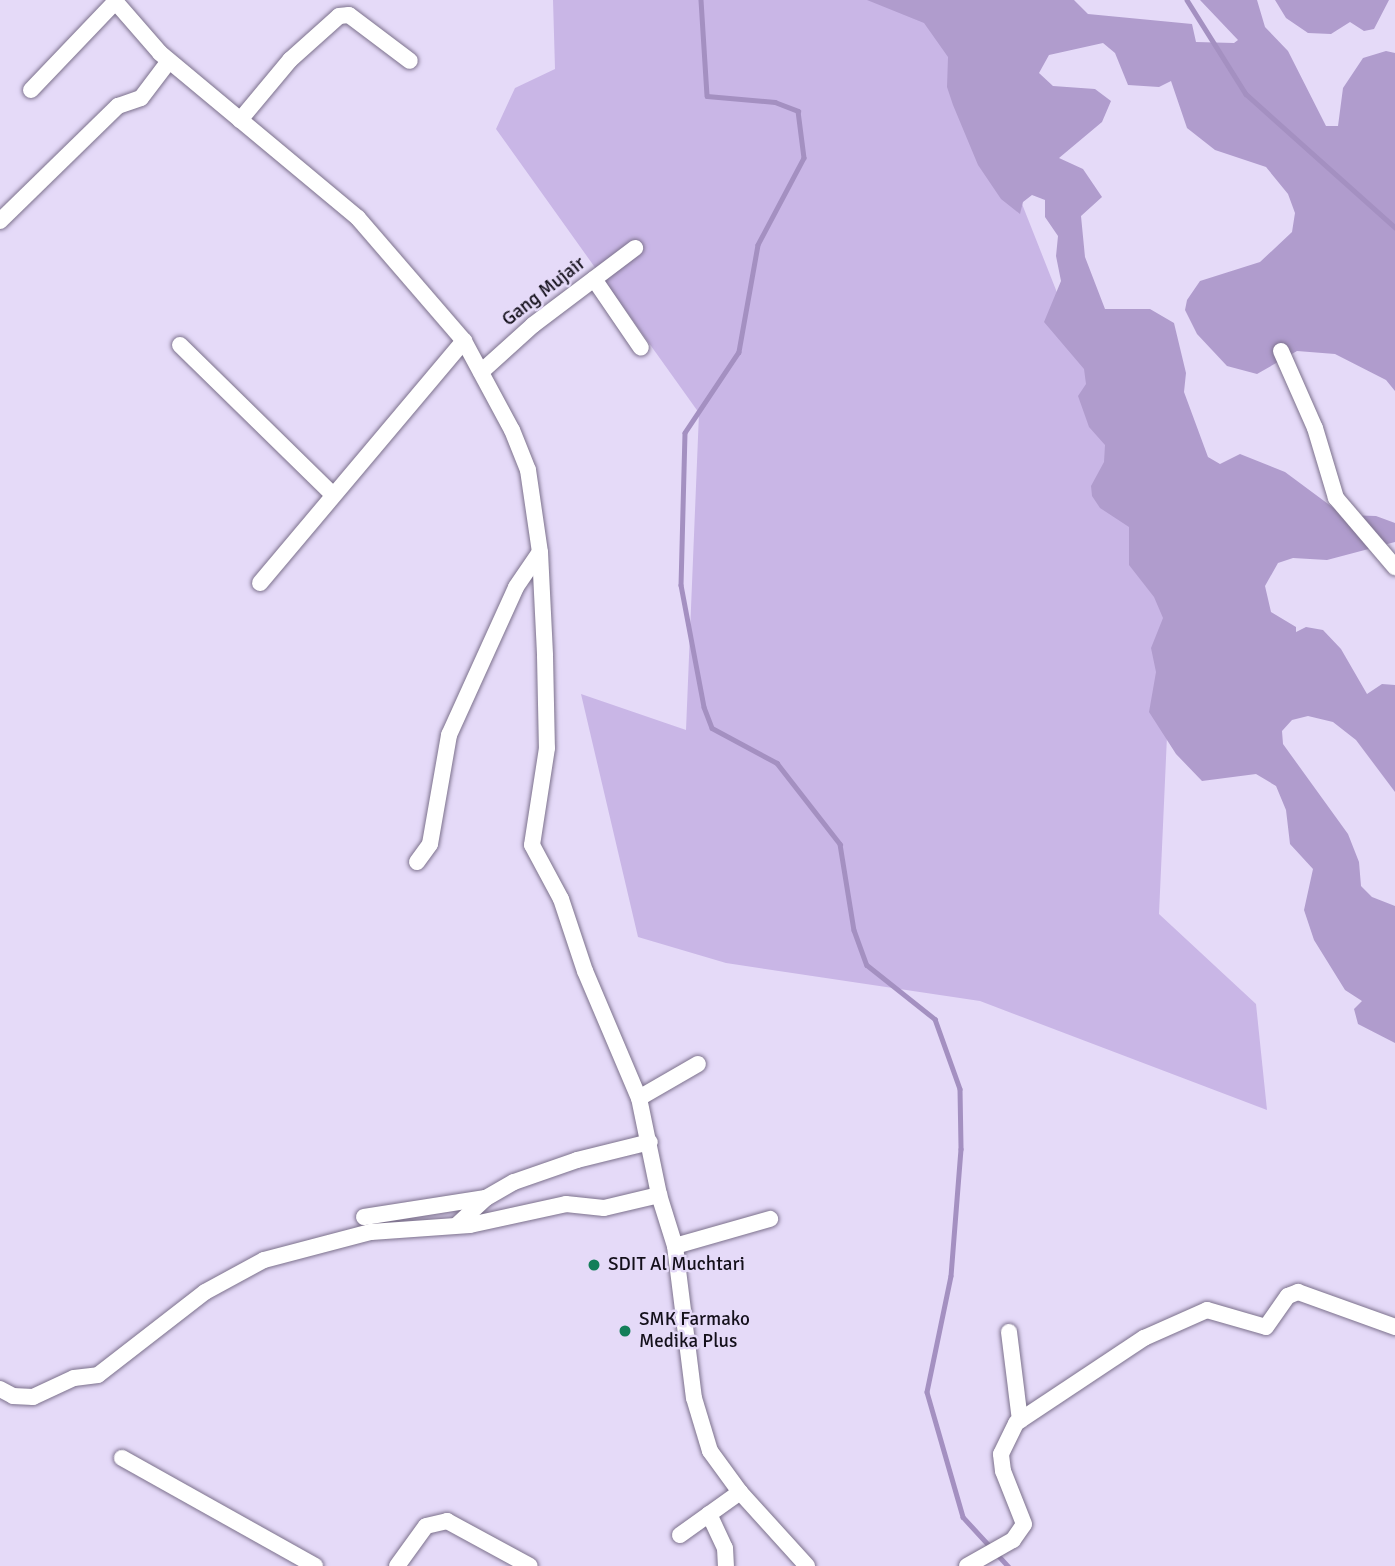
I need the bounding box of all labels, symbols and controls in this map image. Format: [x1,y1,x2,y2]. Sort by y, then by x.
street label: Gang Mujair [498,252,590,332]
place label: SDIT Al Muchtari [608,1254,745,1276]
marker: SDIT Al Muchtari [586,1257,602,1273]
place label: SMK Farmako Medika Plus [639,1309,750,1353]
marker: SMK Farmako Medika Plus [617,1323,633,1339]

